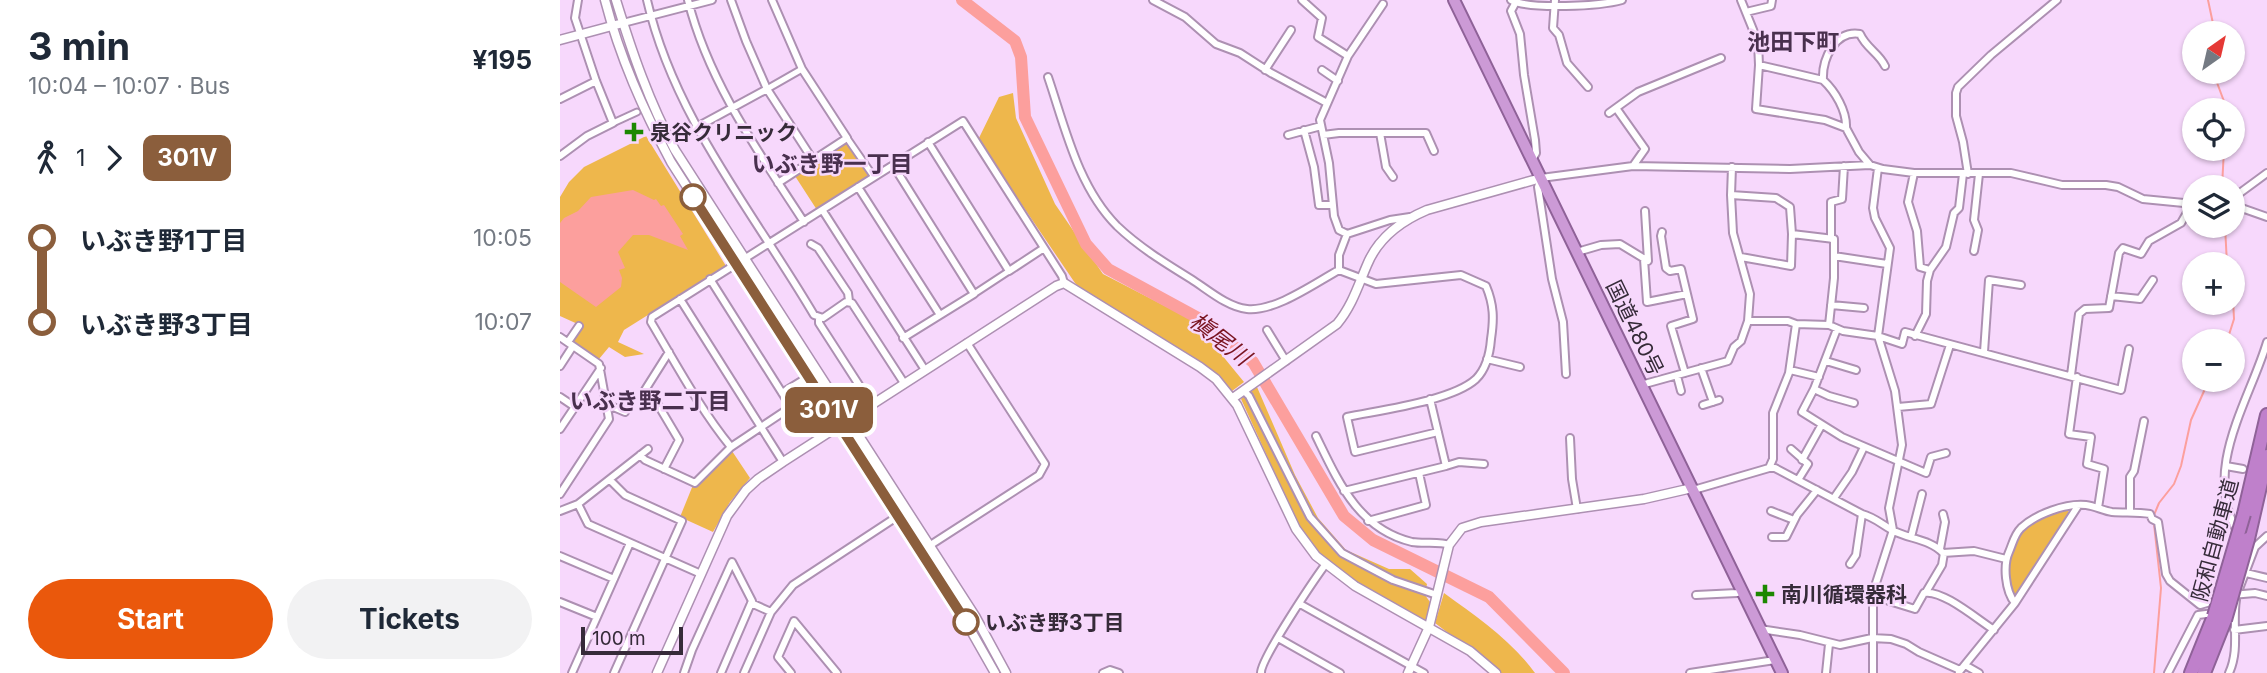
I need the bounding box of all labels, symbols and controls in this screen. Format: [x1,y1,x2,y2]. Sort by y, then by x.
north arrow [2182,21,2245,84]
map controls [2182,21,2245,392]
text: 3 min [28,23,130,69]
district label: 池田下町 [1747,28,1839,56]
text: ¥195 [472,44,532,75]
text: 10:04 – 10:07 · Bus [28,72,230,100]
button: locate [2182,98,2245,161]
place label: 泉谷クリニック [650,120,797,145]
marker: 泉谷クリニック [624,122,644,142]
icon: walk [28,139,66,177]
icon: forward [95,139,133,177]
text: 301V [157,143,217,172]
text: 1 [76,144,85,172]
district label: いぶき野一丁目 [752,150,913,178]
button: layers [2182,175,2245,238]
unlabelled marker [680,184,706,210]
text: 10:05 [473,224,532,252]
text: いぶき野1丁目 [80,225,247,256]
button: + [2182,252,2245,315]
street label: 国道480号 [1601,276,1669,380]
water label: 槇尾川 [1184,307,1258,373]
text: 10:07 [474,308,532,336]
text: いぶき野3丁目 [80,309,253,340]
button: − [2182,329,2245,392]
district label: いぶき野二丁目 [570,387,731,415]
line badge: 301V [780,387,878,433]
text: 301V [799,395,859,424]
street label: 阪和自動車道 [2187,476,2243,604]
button: Start [28,579,273,659]
button: Tickets [287,579,532,659]
place label: 南川循環器科 [1781,582,1907,607]
marker: 南川循環器科 [1755,584,1775,604]
marker: いぶき野3丁目 [953,609,979,635]
place label: いぶき野3丁目 [985,610,1125,635]
scale bar [581,624,682,656]
text: 100 m [592,627,646,650]

